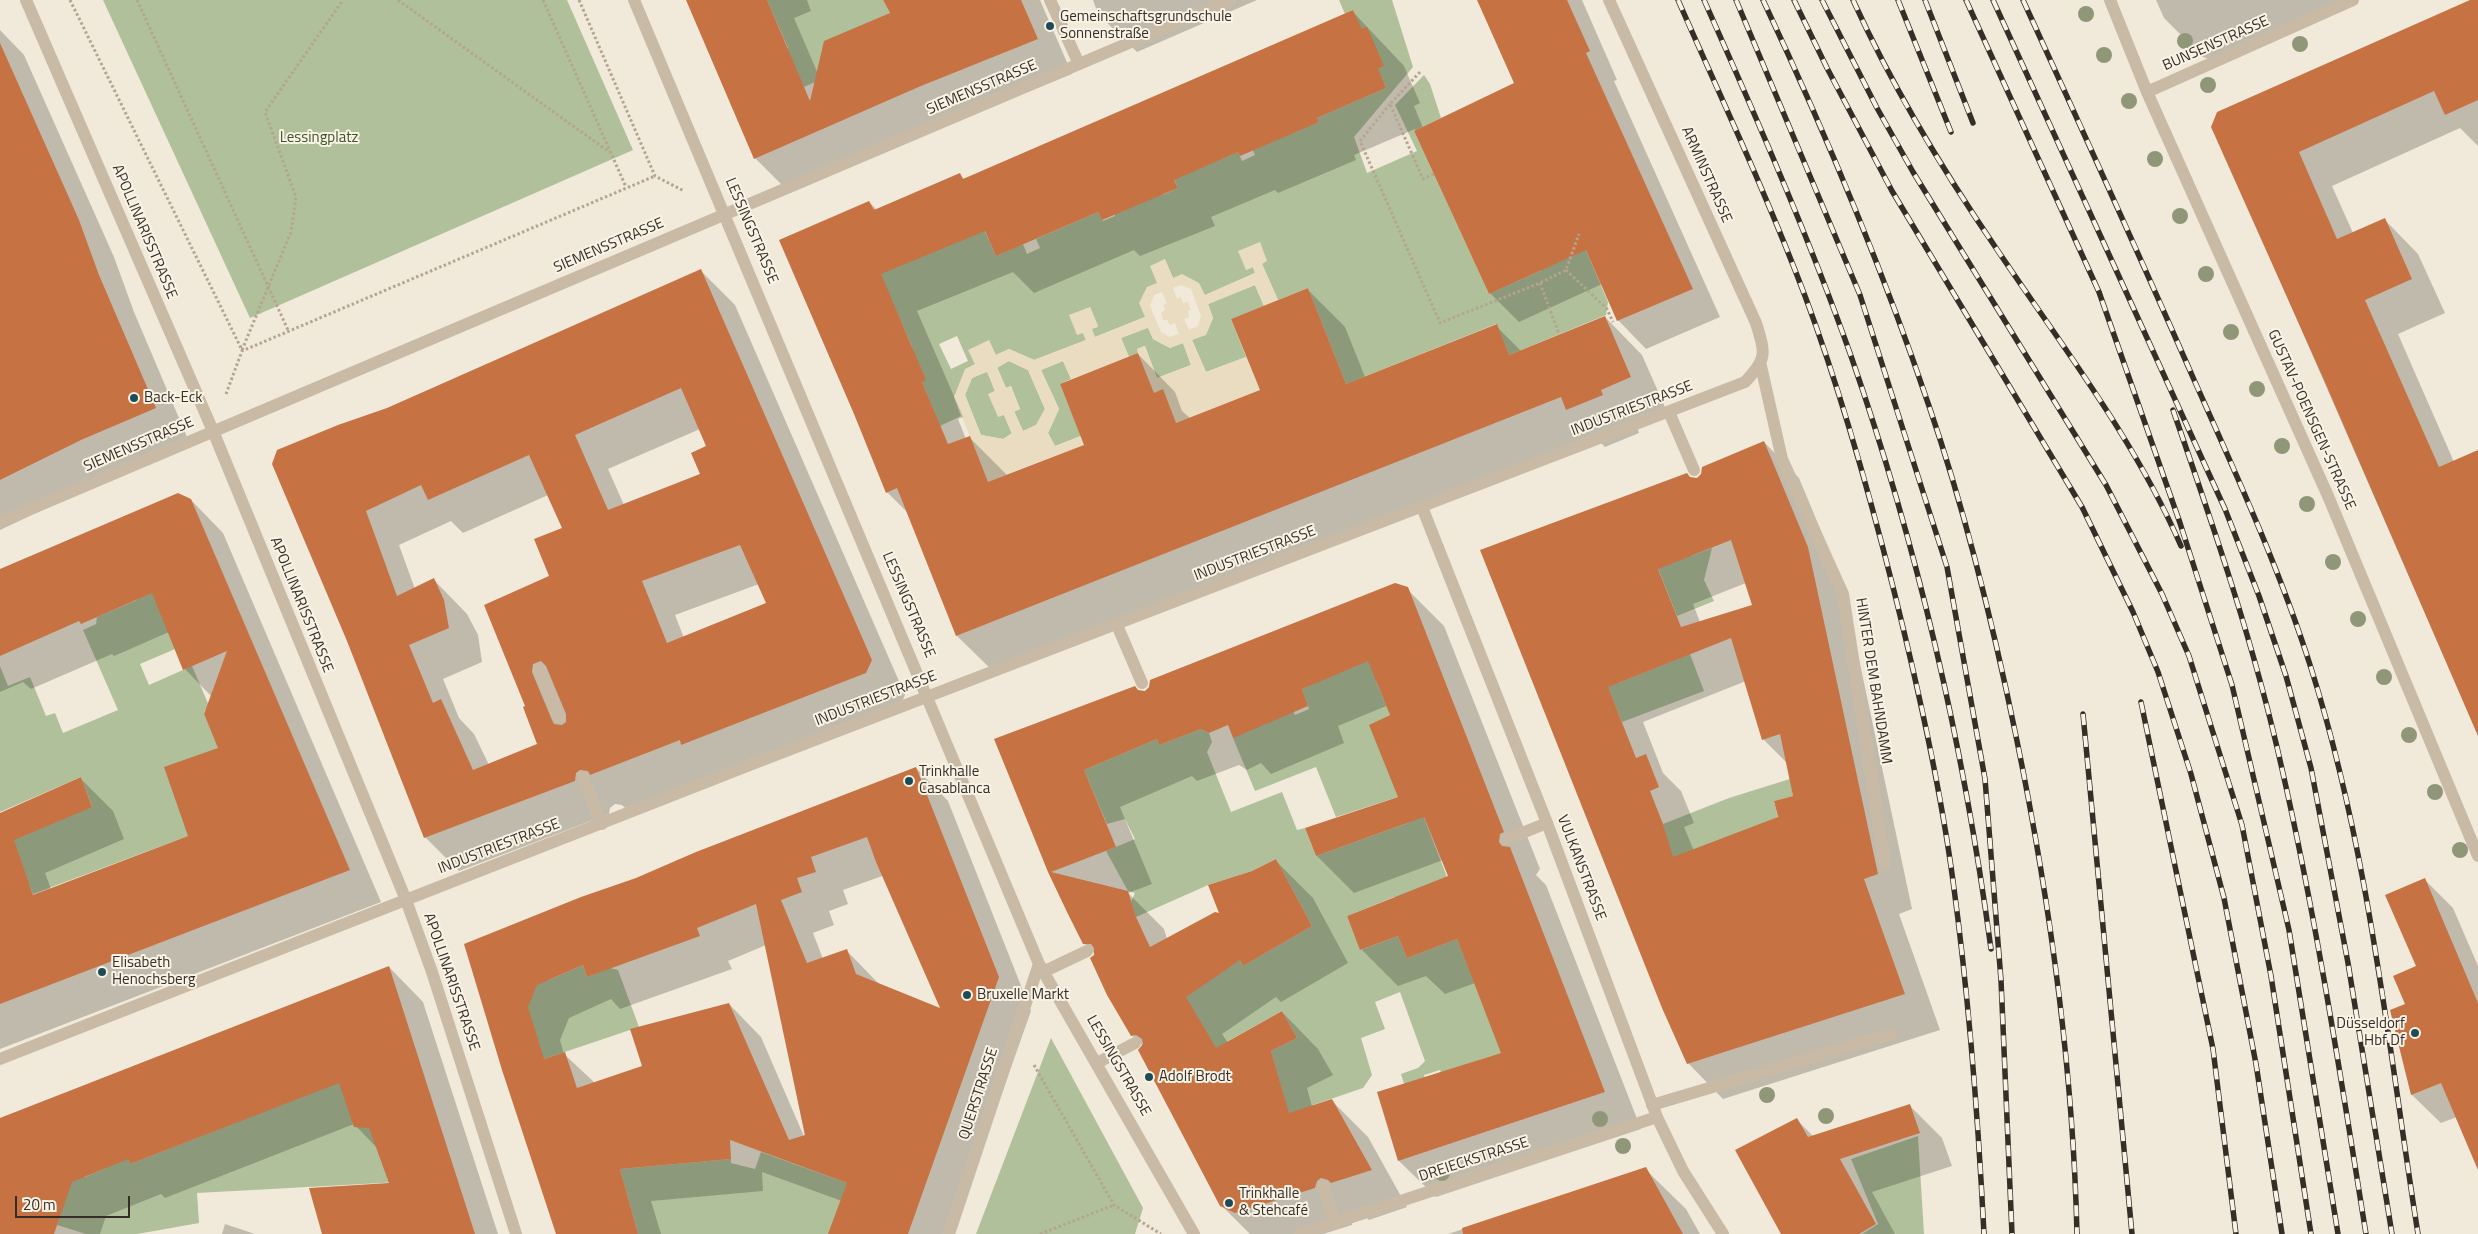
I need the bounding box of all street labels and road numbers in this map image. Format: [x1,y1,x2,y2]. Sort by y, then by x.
street label: BUNSENSTRASSE [2160,13,2272,75]
street label: SIEMENSSTRASSE [924,57,1040,119]
street label: ARMINSTRASSE [1677,124,1735,226]
street label: APOLLINARISSTRASSE [107,162,181,302]
street label: LESSINGSTRASSE [721,175,781,287]
street label: SIEMENSSTRASSE [551,215,667,277]
street label: GUSTAV-POENSGEN-STRASSE [2263,327,2359,513]
street label: INDUSTRIESTRASSE [1569,377,1695,441]
street label: SIEMENSSTRASSE [81,414,197,476]
street label: INDUSTRIESTRASSE [1192,522,1318,586]
street label: APOLLINARISSTRASSE [266,535,336,675]
street label: LESSINGSTRASSE [878,549,938,661]
street label: HINTER DEM BAHNDAMM [1851,596,1895,766]
street label: INDUSTRIESTRASSE [813,667,939,731]
street label: VULKANSTRASSE [1553,813,1609,923]
street label: INDUSTRIESTRASSE [436,815,562,879]
street label: APOLLINARISSTRASSE [419,911,483,1053]
street label: LESSINGSTRASSE [1082,1012,1154,1120]
street label: QUERSTRASSE [956,1046,1002,1142]
street label: DREIECKSTRASSE [1417,1134,1531,1186]

